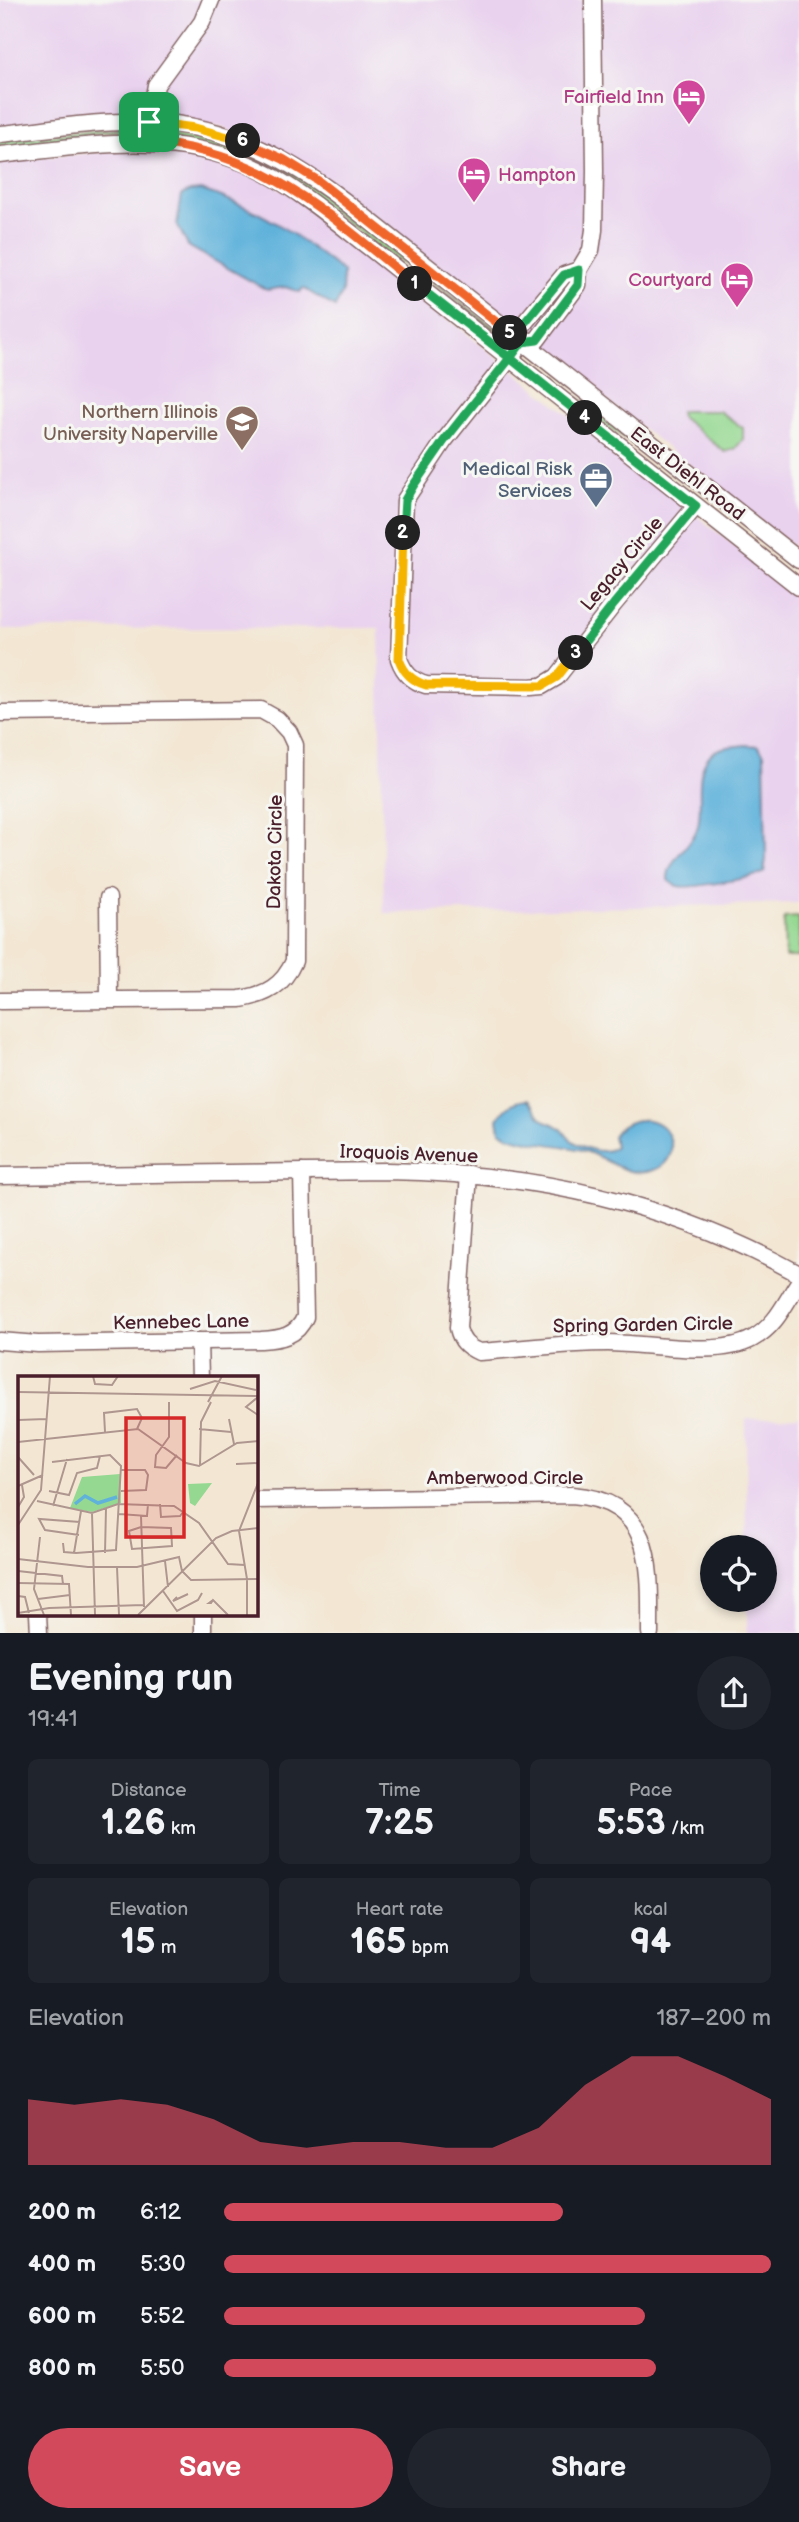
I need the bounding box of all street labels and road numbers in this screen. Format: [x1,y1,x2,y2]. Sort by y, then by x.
street label: East Diehl Road [625,422,749,526]
street label: Legacy Circle [576,512,668,616]
street label: Dakota Circle [263,794,288,910]
street label: Iroquois Avenue [339,1141,479,1168]
street label: Kennebec Lane [113,1310,249,1335]
street label: Spring Garden Circle [553,1312,733,1339]
street label: Amberwood Circle [427,1467,583,1490]

